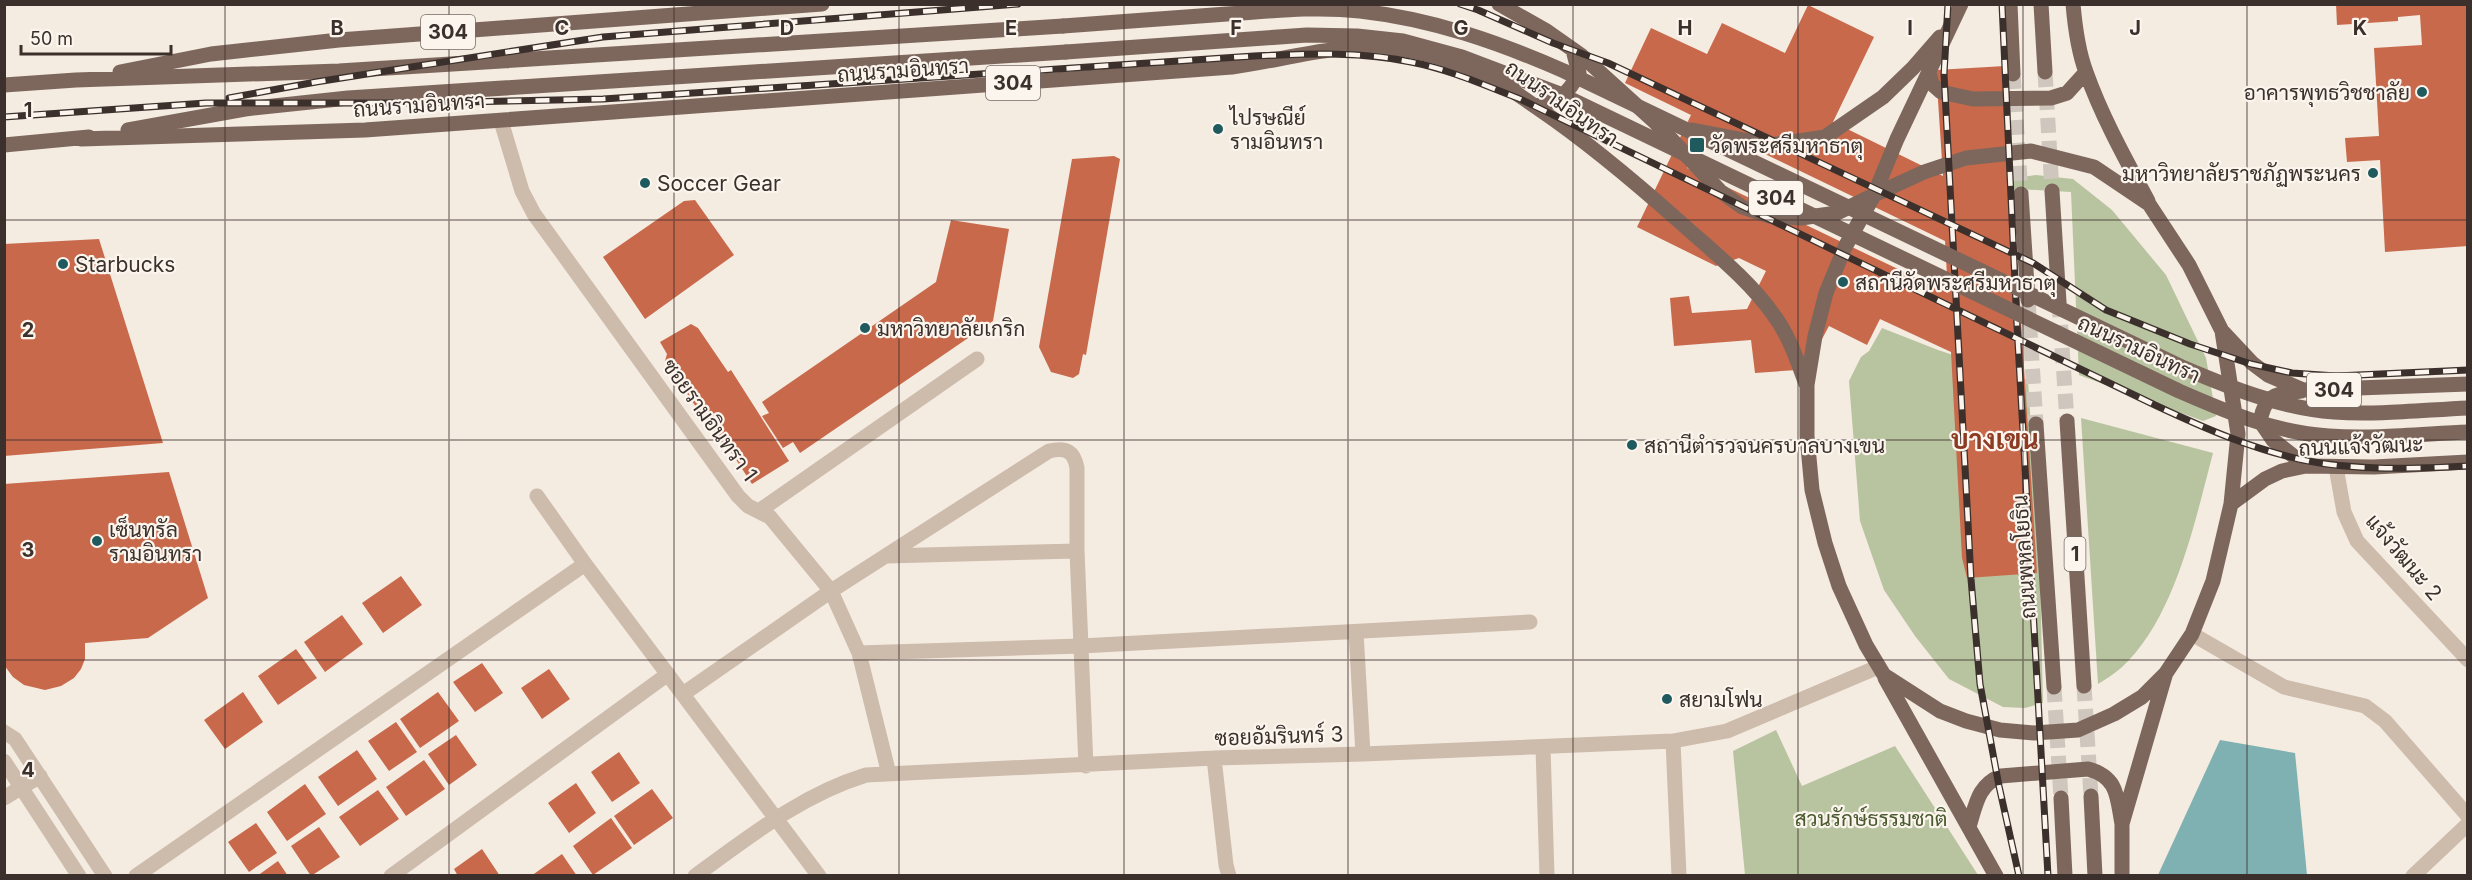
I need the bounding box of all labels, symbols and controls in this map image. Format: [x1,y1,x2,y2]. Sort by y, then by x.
road number: 304 [421,15,475,49]
text: B [330,16,344,40]
text: C [555,16,569,40]
text: D [780,16,794,40]
text: E [1005,16,1017,40]
text: F [1230,16,1242,40]
text: G [1453,16,1469,40]
text: H [1678,16,1692,40]
text: I [1907,16,1913,40]
text: J [2129,16,2141,40]
text: K [2353,16,2367,40]
scale bar [21,18,171,56]
text: 50 m [30,28,73,49]
street label: ถนนรามอินทรา [836,53,970,87]
street label: ถนนรามอินทรา [1501,55,1623,151]
road number: 304 [986,66,1040,100]
place label: อาคารพุทธวิชชาลัย [2244,80,2410,107]
marker: อาคารพุทธวิชชาลัย [2415,85,2429,99]
street label: ถนนรามอินทรา [352,88,486,122]
text: 1 [24,98,32,122]
place label: ไปรษณีย์ รามอินทรา [1228,104,1323,154]
marker: ไปรษณีย์ รามอินทรา [1211,122,1225,136]
place label: วัดพระศรีมหาธาตุ [1710,133,1863,160]
marker: วัดพระศรีมหาธาตุ [1688,136,1706,154]
place label: มหาวิทยาลัยราชภัฏพระนคร [2122,161,2361,187]
marker: มหาวิทยาลัยราชภัฏพระนคร [2366,166,2380,180]
place label: Soccer Gear [657,171,781,196]
marker: Soccer Gear [638,176,652,190]
road number: 304 [1749,181,1803,215]
place label: Starbucks [75,252,175,277]
marker: Starbucks [56,257,70,271]
place label: สถานีวัดพระศรีมหาธาตุ [1855,270,2056,297]
marker: สถานีวัดพระศรีมหาธาตุ [1836,275,1850,289]
street label: ถนนรามอินทรา [2074,310,2204,388]
place label: มหาวิทยาลัยเกริก [877,316,1025,341]
text: 2 [22,318,34,342]
marker: มหาวิทยาลัยเกริก [858,321,872,335]
street label: ซอยรามอินทรา 1 [657,354,763,486]
road number: 304 [2307,373,2361,407]
district label: บางเขน [1951,423,2039,456]
street label: ถนนแจ้งวัฒนะ [2298,431,2424,461]
place label: สถานีตำรวจนครบาลบางเขน [1644,433,1885,458]
marker: สถานีตำรวจนครบาลบางเขน [1625,438,1639,452]
street label: ถนนพหลโยธิน [2007,494,2041,620]
street label: แจ้งวัฒนะ 2 [2361,509,2447,605]
place label: เซ็นทรัล รามอินทรา [109,515,202,566]
marker: เซ็นทรัล รามอินทรา [90,534,104,548]
road number: 1 [2064,537,2086,571]
text: 3 [22,538,34,562]
place label: สยามโฟน [1679,687,1763,712]
marker: สยามโฟน [1660,692,1674,706]
street label: ซอยอัมรินทร์ 3 [1214,720,1344,751]
text: 4 [21,758,35,782]
park label: สวนรักษ์ธรรมชาติ [1794,805,1948,831]

